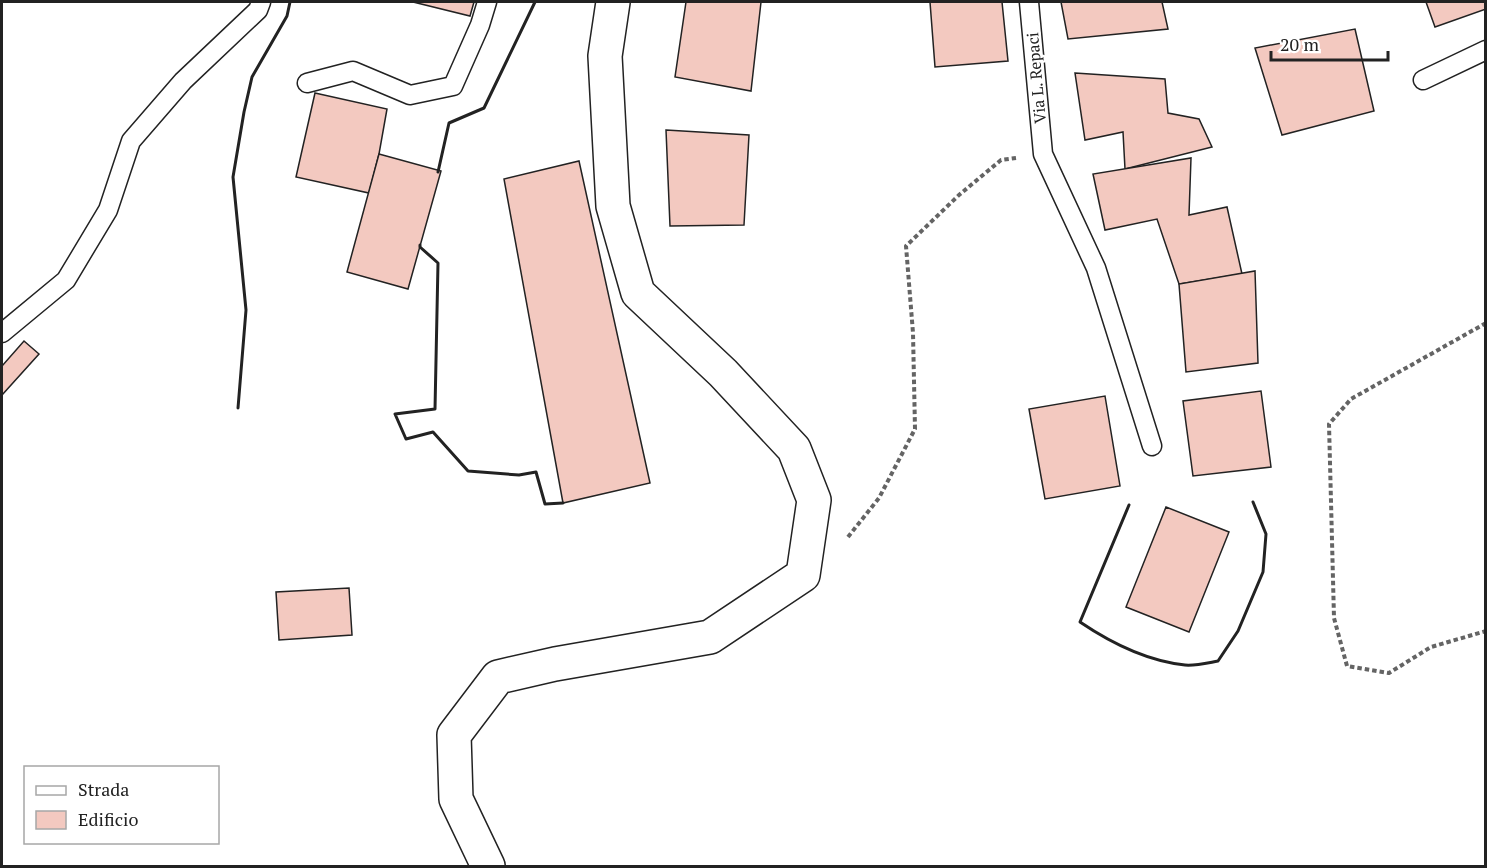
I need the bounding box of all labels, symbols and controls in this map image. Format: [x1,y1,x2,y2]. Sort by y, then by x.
scale bar [1271,24,1388,62]
street label: Via L. Repaci [1021,31,1051,125]
text: 20 m [1280,32,1320,56]
legend [24,766,219,844]
text: Strada [78,777,129,801]
text: Edificio [78,807,138,831]

